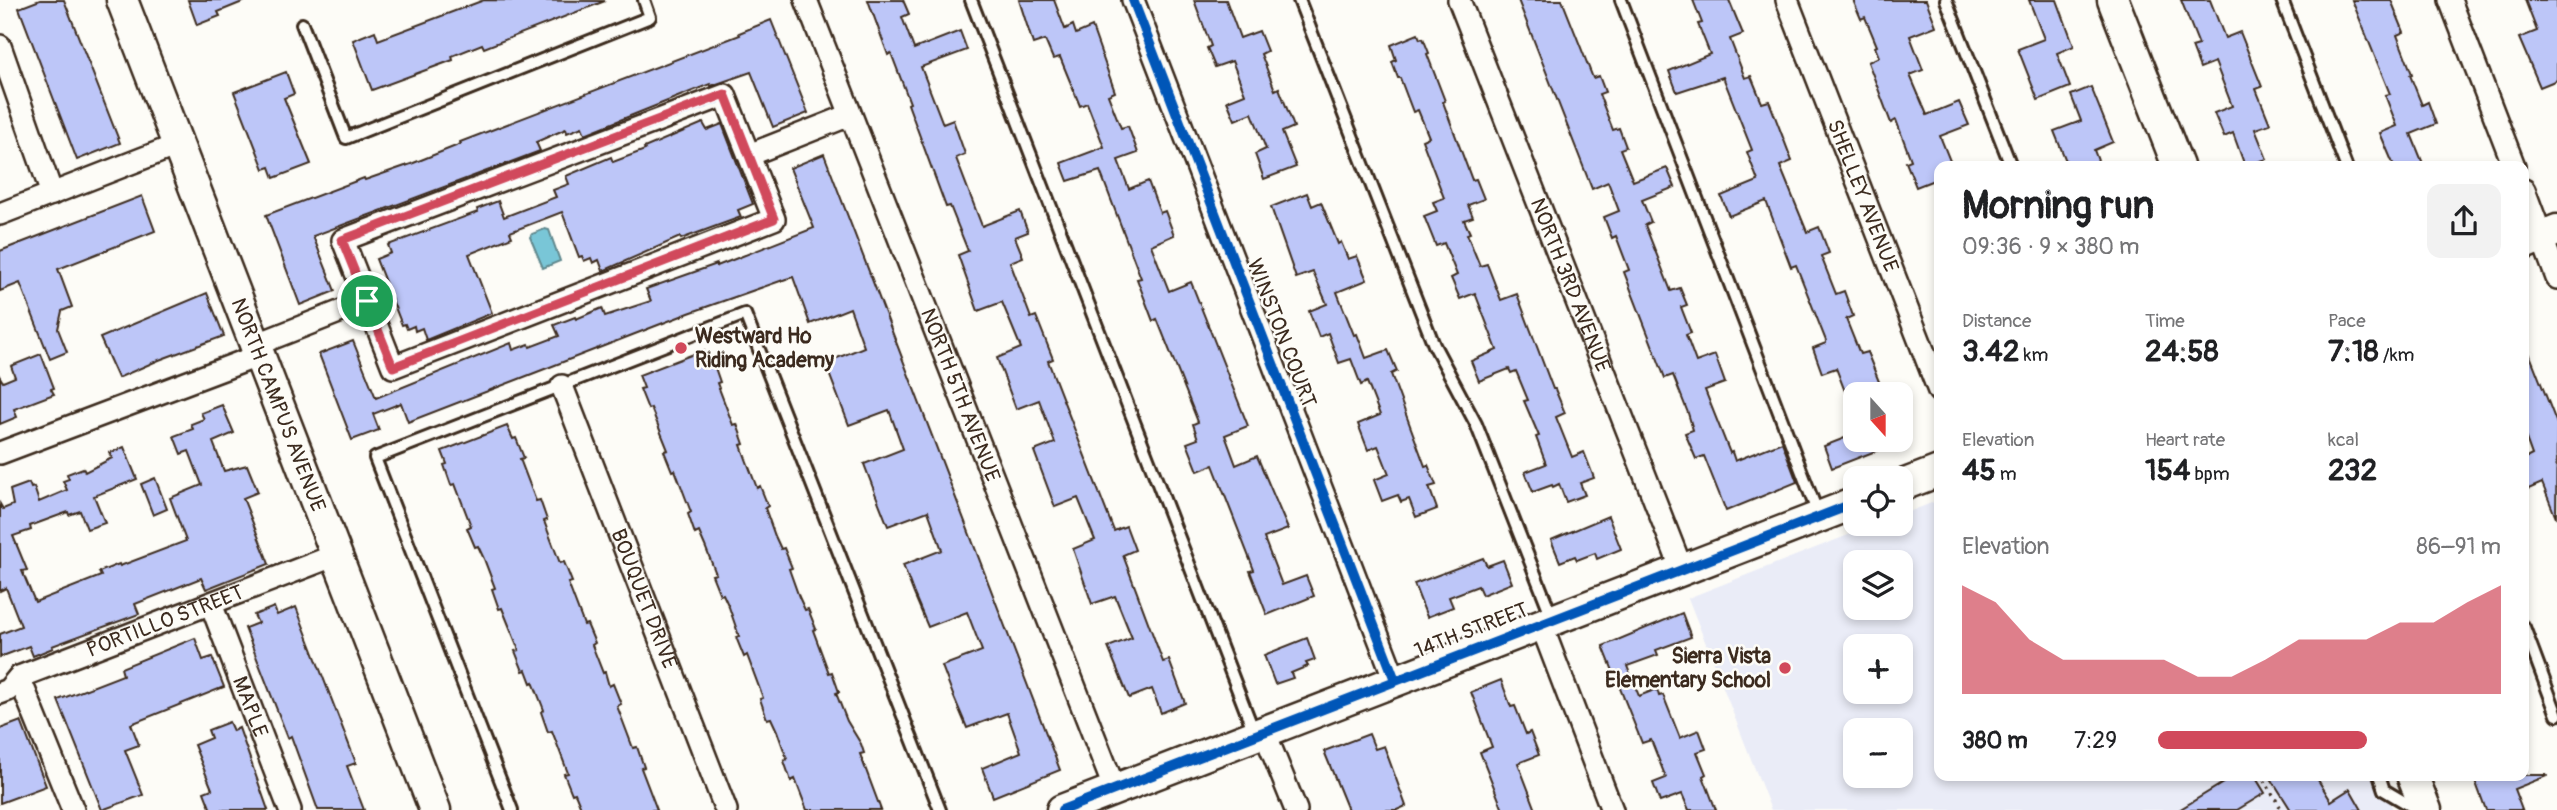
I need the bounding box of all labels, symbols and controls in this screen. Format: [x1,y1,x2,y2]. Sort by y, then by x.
street label: SHELLEY AVENUE [1821,116,1905,276]
text: Morning run [1962,182,2154,230]
button: share [2427,184,2501,258]
street label: NORTH 3RD AVENUE [1524,194,1616,376]
text: 09:36 · 9 × 380 m [1962,232,2139,261]
street label: WINSTON COURT [1241,255,1322,412]
pin [337,271,397,331]
icon: arrive [348,282,386,320]
street label: NORTH CAMPUS AVENUE [224,294,332,516]
street label: NORTH 5TH AVENUE [914,304,1006,486]
text: Distance [1962,309,2031,333]
text: Time [2145,309,2185,333]
text: Pace [2328,309,2366,333]
place label: Westward Ho Riding Academy [695,323,834,374]
text: 3.42 [1962,333,2019,370]
text: 24:58 [2145,333,2219,370]
text: 7:18 [2328,333,2379,370]
marker: Westward Ho Riding Academy [673,340,689,356]
text: km [2019,343,2048,367]
text: /km [2379,343,2414,367]
north arrow [1843,382,1913,452]
map controls [1843,382,1913,788]
text: Elevation [1962,428,2034,452]
text: Heart rate [2145,428,2225,452]
text: kcal [2328,428,2359,452]
text: 45 [1962,452,1996,489]
text: 154 [2145,452,2190,489]
text: 232 [2328,452,2377,489]
text: m [1996,462,2017,486]
text: bpm [2190,462,2230,486]
button: locate [1843,466,1913,536]
street label: BOUQUET DRIVE [605,525,683,673]
text: Elevation [1962,532,2050,561]
text: 86–91 m [2416,532,2501,561]
button: layers [1843,550,1913,620]
street label: PORTILLO STREET [83,579,248,664]
street label: 14TH STREET [1411,596,1532,664]
button: + [1843,634,1913,704]
place label: Sierra Vista Elementary School [1605,643,1771,694]
marker: Sierra Vista Elementary School [1777,660,1793,676]
street label: MAPLE [226,673,274,741]
button: − [1843,718,1913,788]
text: 380 m [1962,726,2028,755]
text: 7:29 [2074,726,2117,755]

